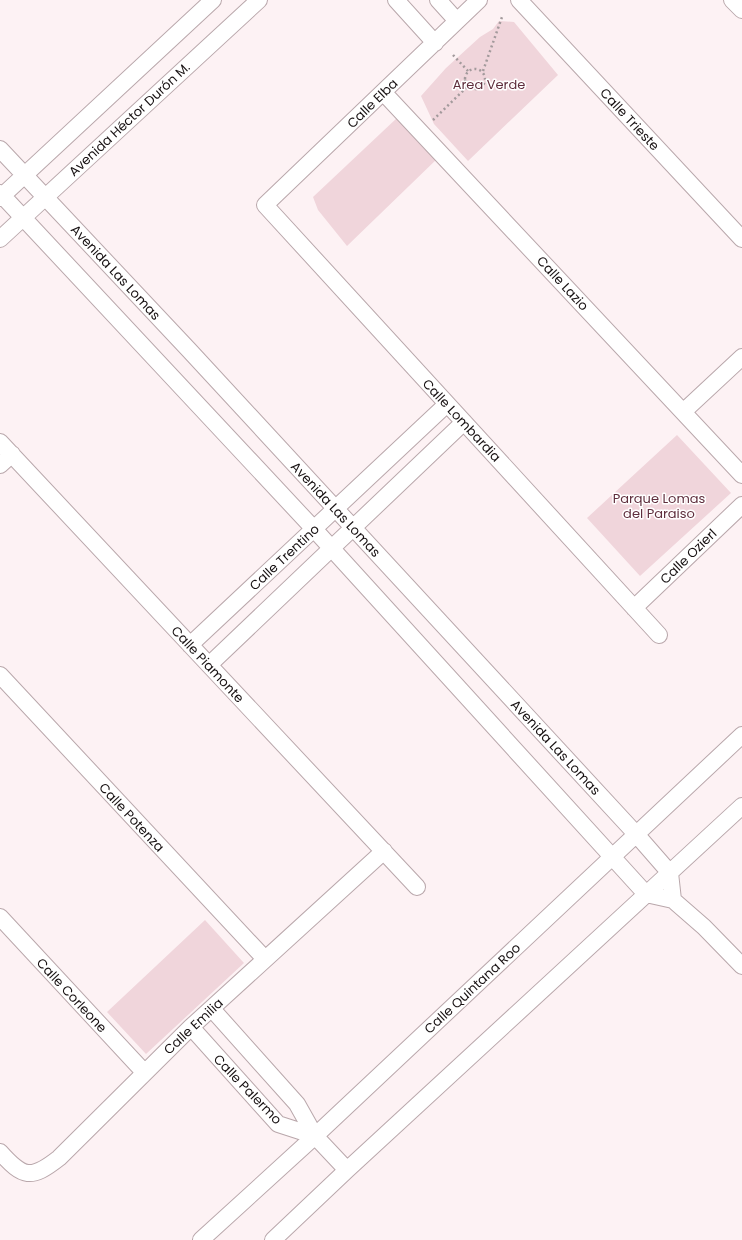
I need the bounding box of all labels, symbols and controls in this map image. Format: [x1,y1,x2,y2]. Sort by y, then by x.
street label: Avenida Héctor Durón M. [65,58,194,181]
street label: Calle Elba [343,74,402,132]
park label: Area Verde [453,75,525,94]
street label: Calle Trieste [596,84,664,155]
street label: Avenida Las Lomas [66,220,165,324]
street label: Calle Lazio [532,252,593,315]
street label: Calle Lombardia [418,375,505,466]
street label: Avenida Las Lomas [286,457,385,561]
park label: Parque Lomas del Paraiso [613,489,706,523]
street label: Calle Trentino [245,520,324,595]
street label: Calle Ozierl [656,524,721,588]
street label: Calle Piamonte [167,622,248,707]
street label: Avenida Las Lomas [506,695,605,799]
street label: Calle Potenza [95,779,169,856]
street label: Calle Quintana Roo [420,939,525,1038]
street label: Calle Corleone [32,954,111,1037]
street label: Calle Emilia [159,994,227,1059]
street label: Calle Palermo [209,1050,286,1129]

